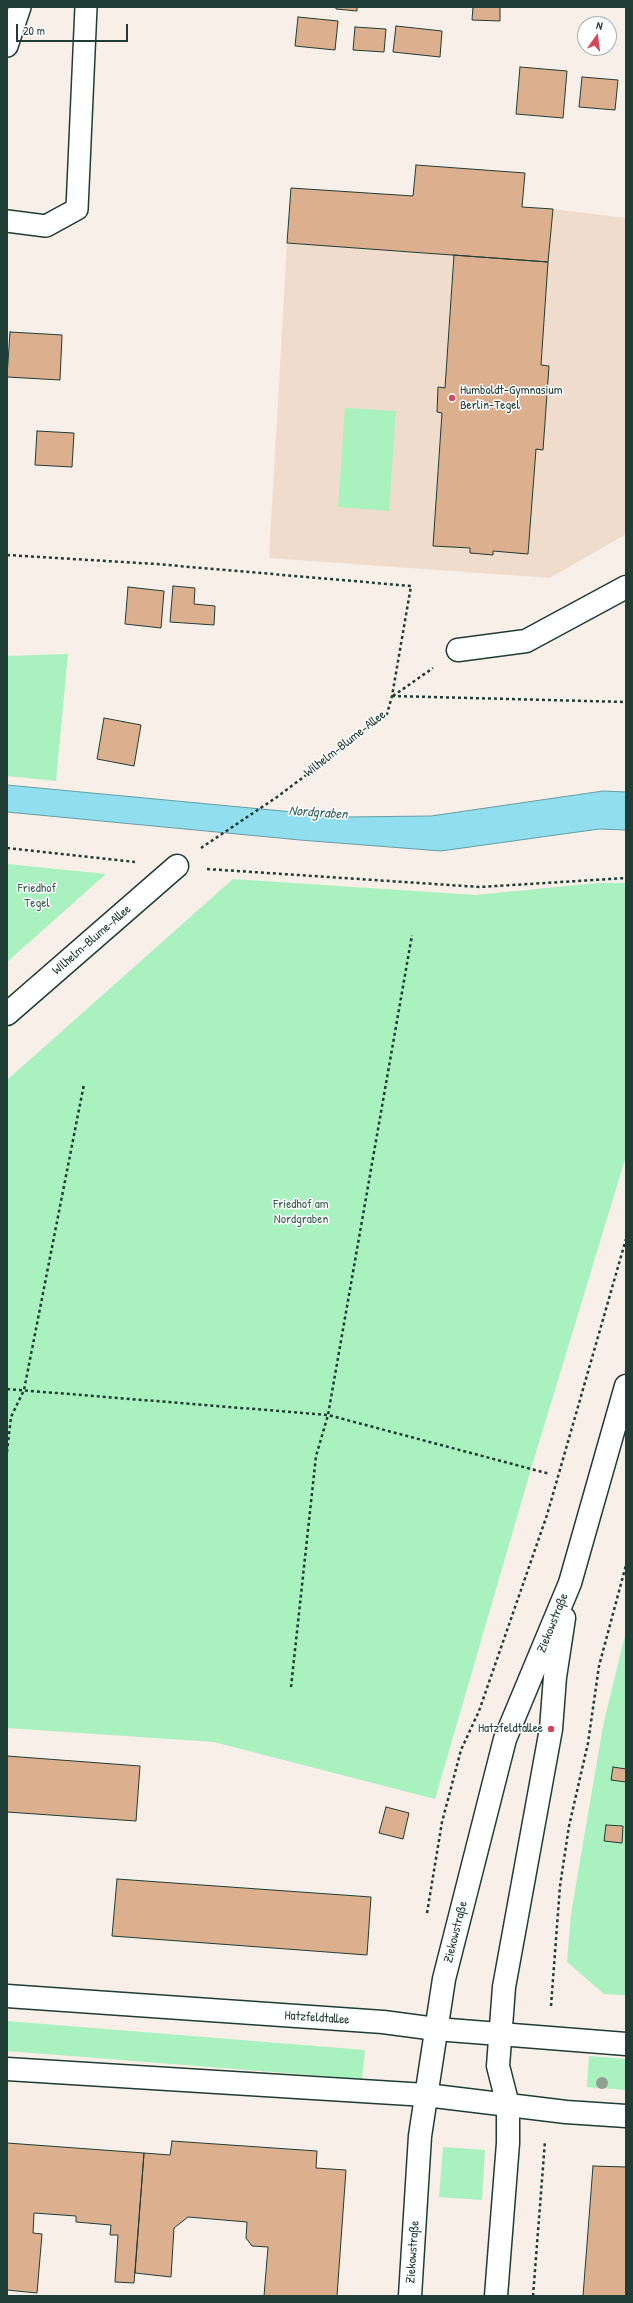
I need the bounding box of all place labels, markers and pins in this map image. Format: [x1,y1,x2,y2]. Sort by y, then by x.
place label: Humboldt-Gymnasium Berlin-Tegel [460,383,562,414]
marker: Humboldt-Gymnasium Berlin-Tegel [447,393,457,403]
place label: Hatzfeldtallee [478,1721,543,1737]
marker: Hatzfeldtallee [546,1724,556,1734]

